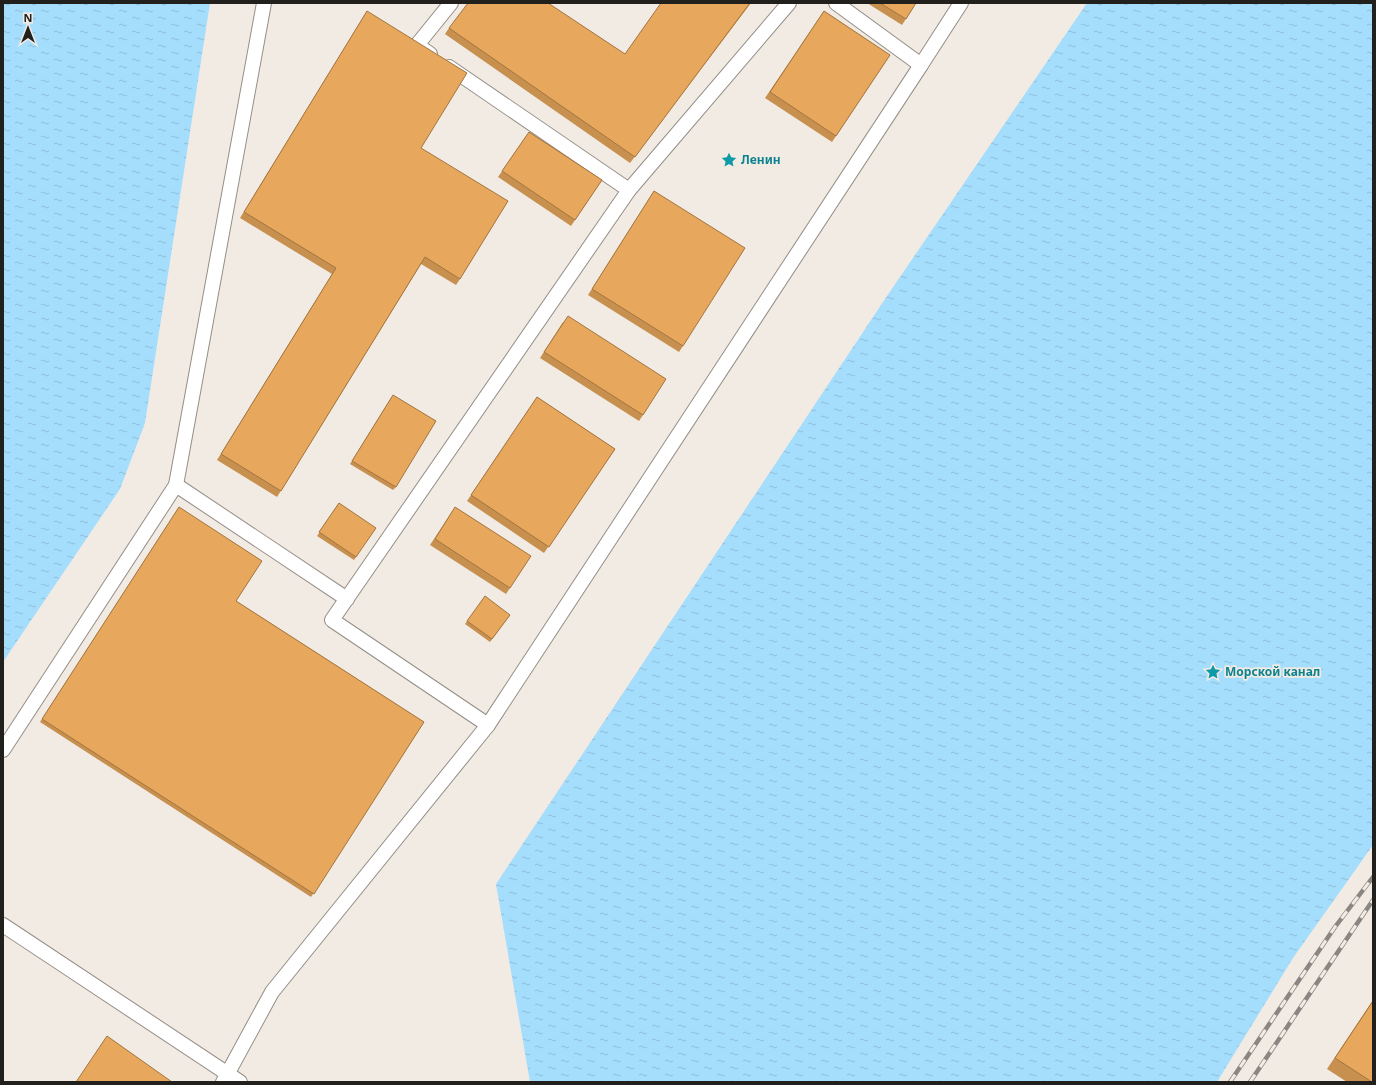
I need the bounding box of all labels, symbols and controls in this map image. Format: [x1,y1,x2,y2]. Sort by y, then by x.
north arrow [8,8,48,48]
text: N [24,10,32,25]
place icon: Ленин [720,151,738,169]
place label: Ленин [741,151,781,168]
place icon: Морской канал [1204,663,1222,681]
place label: Морской канал [1225,663,1320,680]

